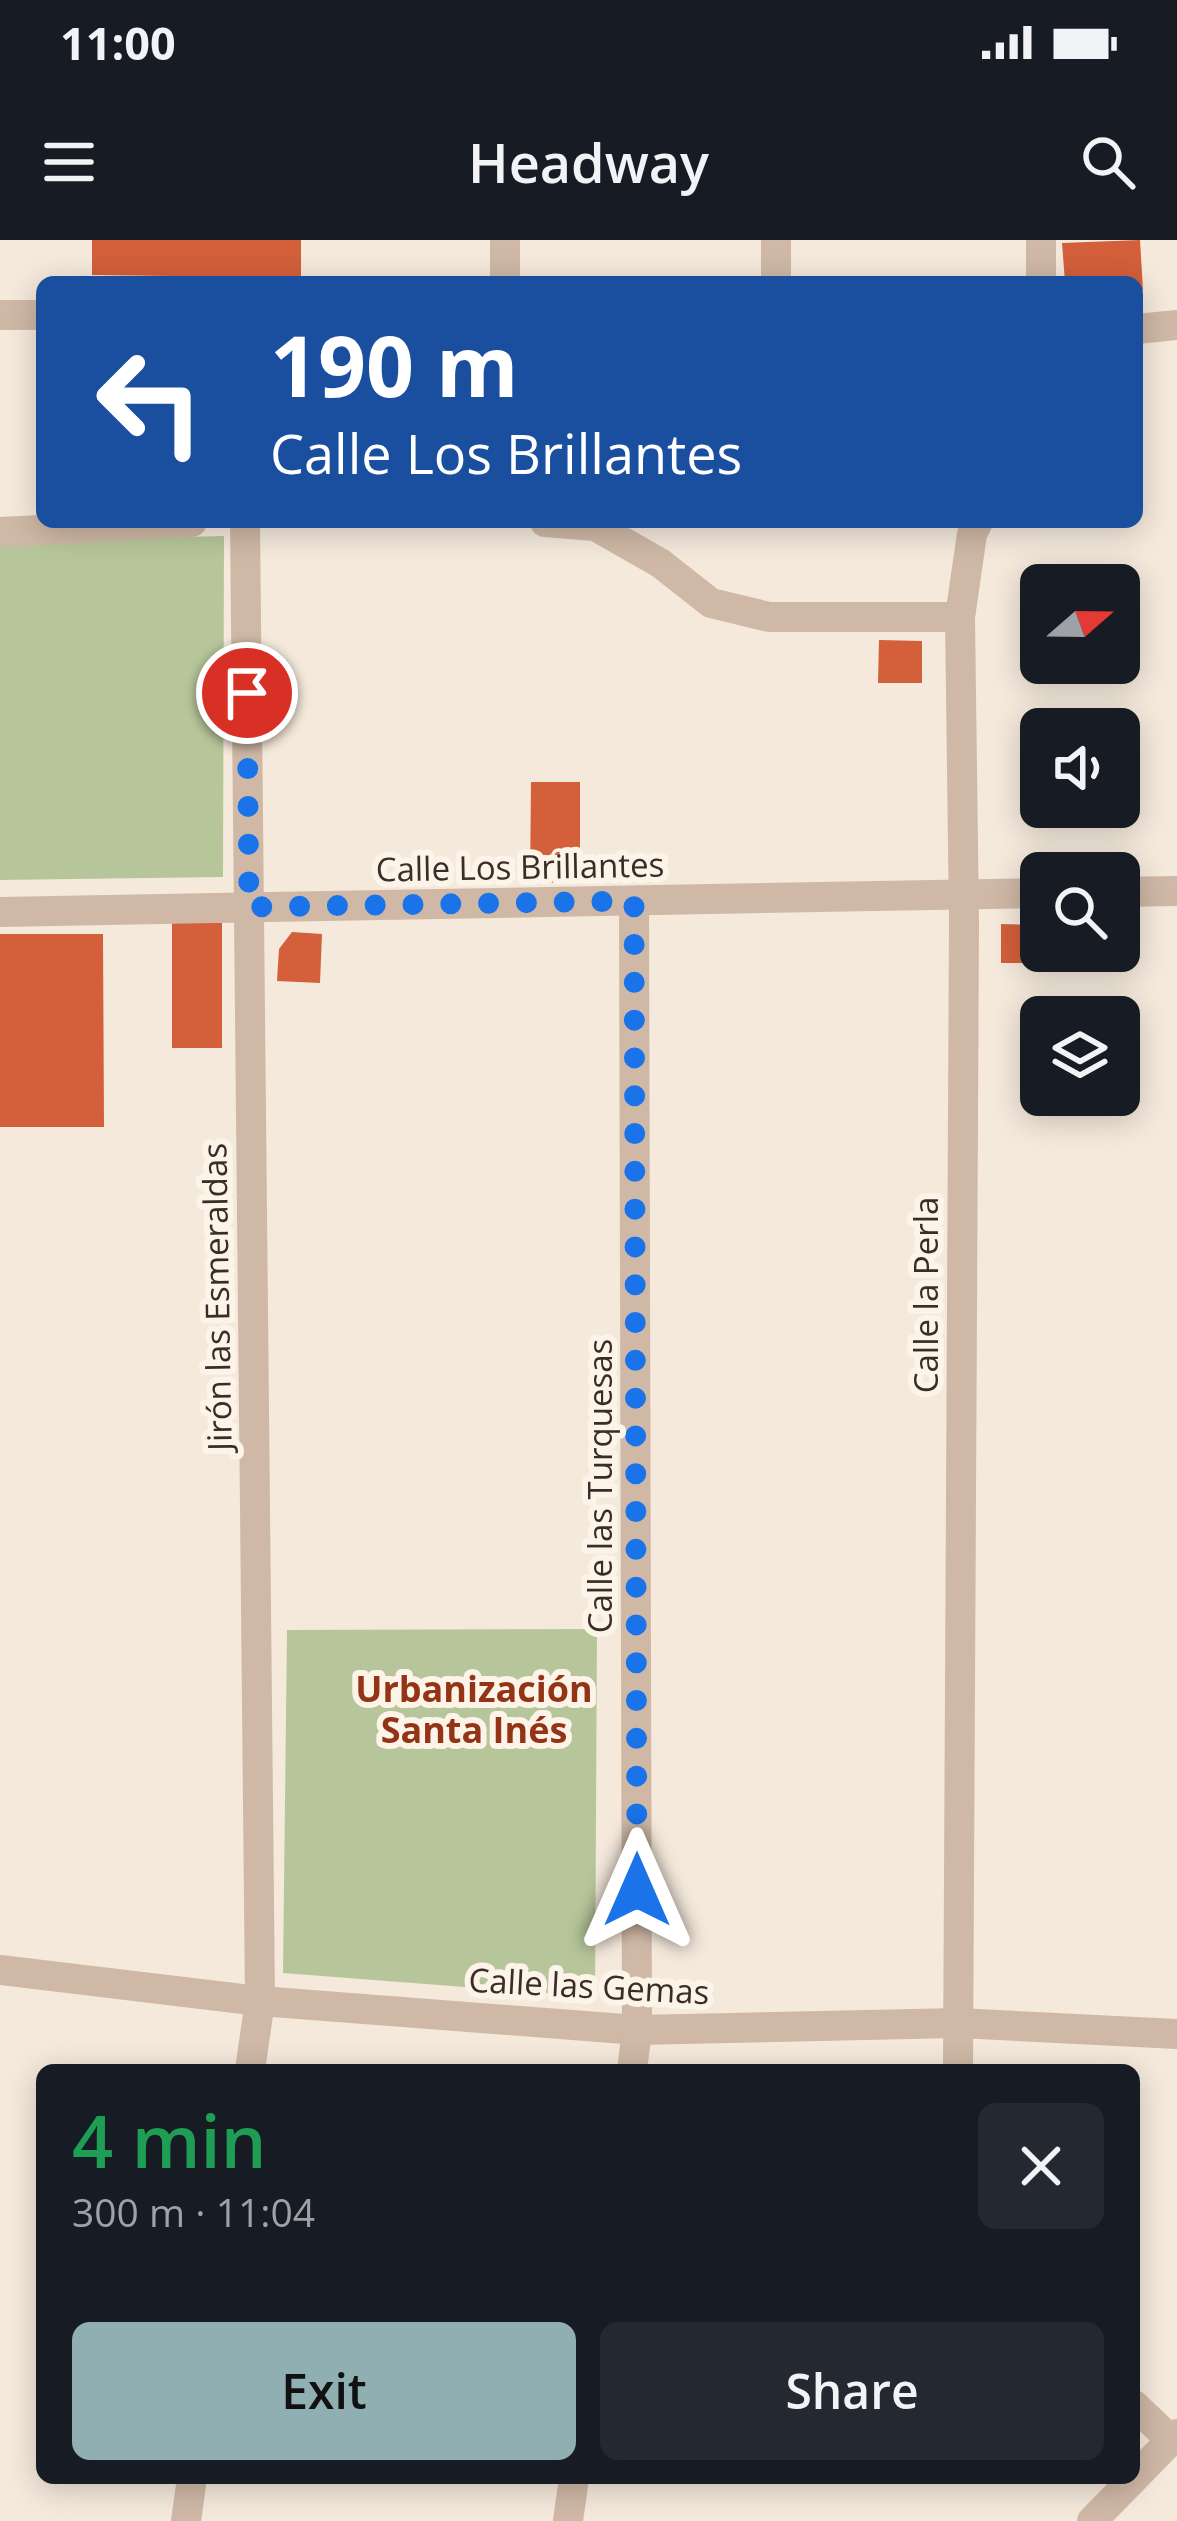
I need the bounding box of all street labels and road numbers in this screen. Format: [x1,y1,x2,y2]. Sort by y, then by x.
street label: Calle Los Brillantes [375,841,665,892]
street label: Jirón las Esmeraldas [191,1143,242,1454]
street label: Calle la Perla [903,1197,948,1393]
street label: Calle las Turquesas [577,1339,622,1633]
street label: Calle las Gemas [468,1957,711,2014]

